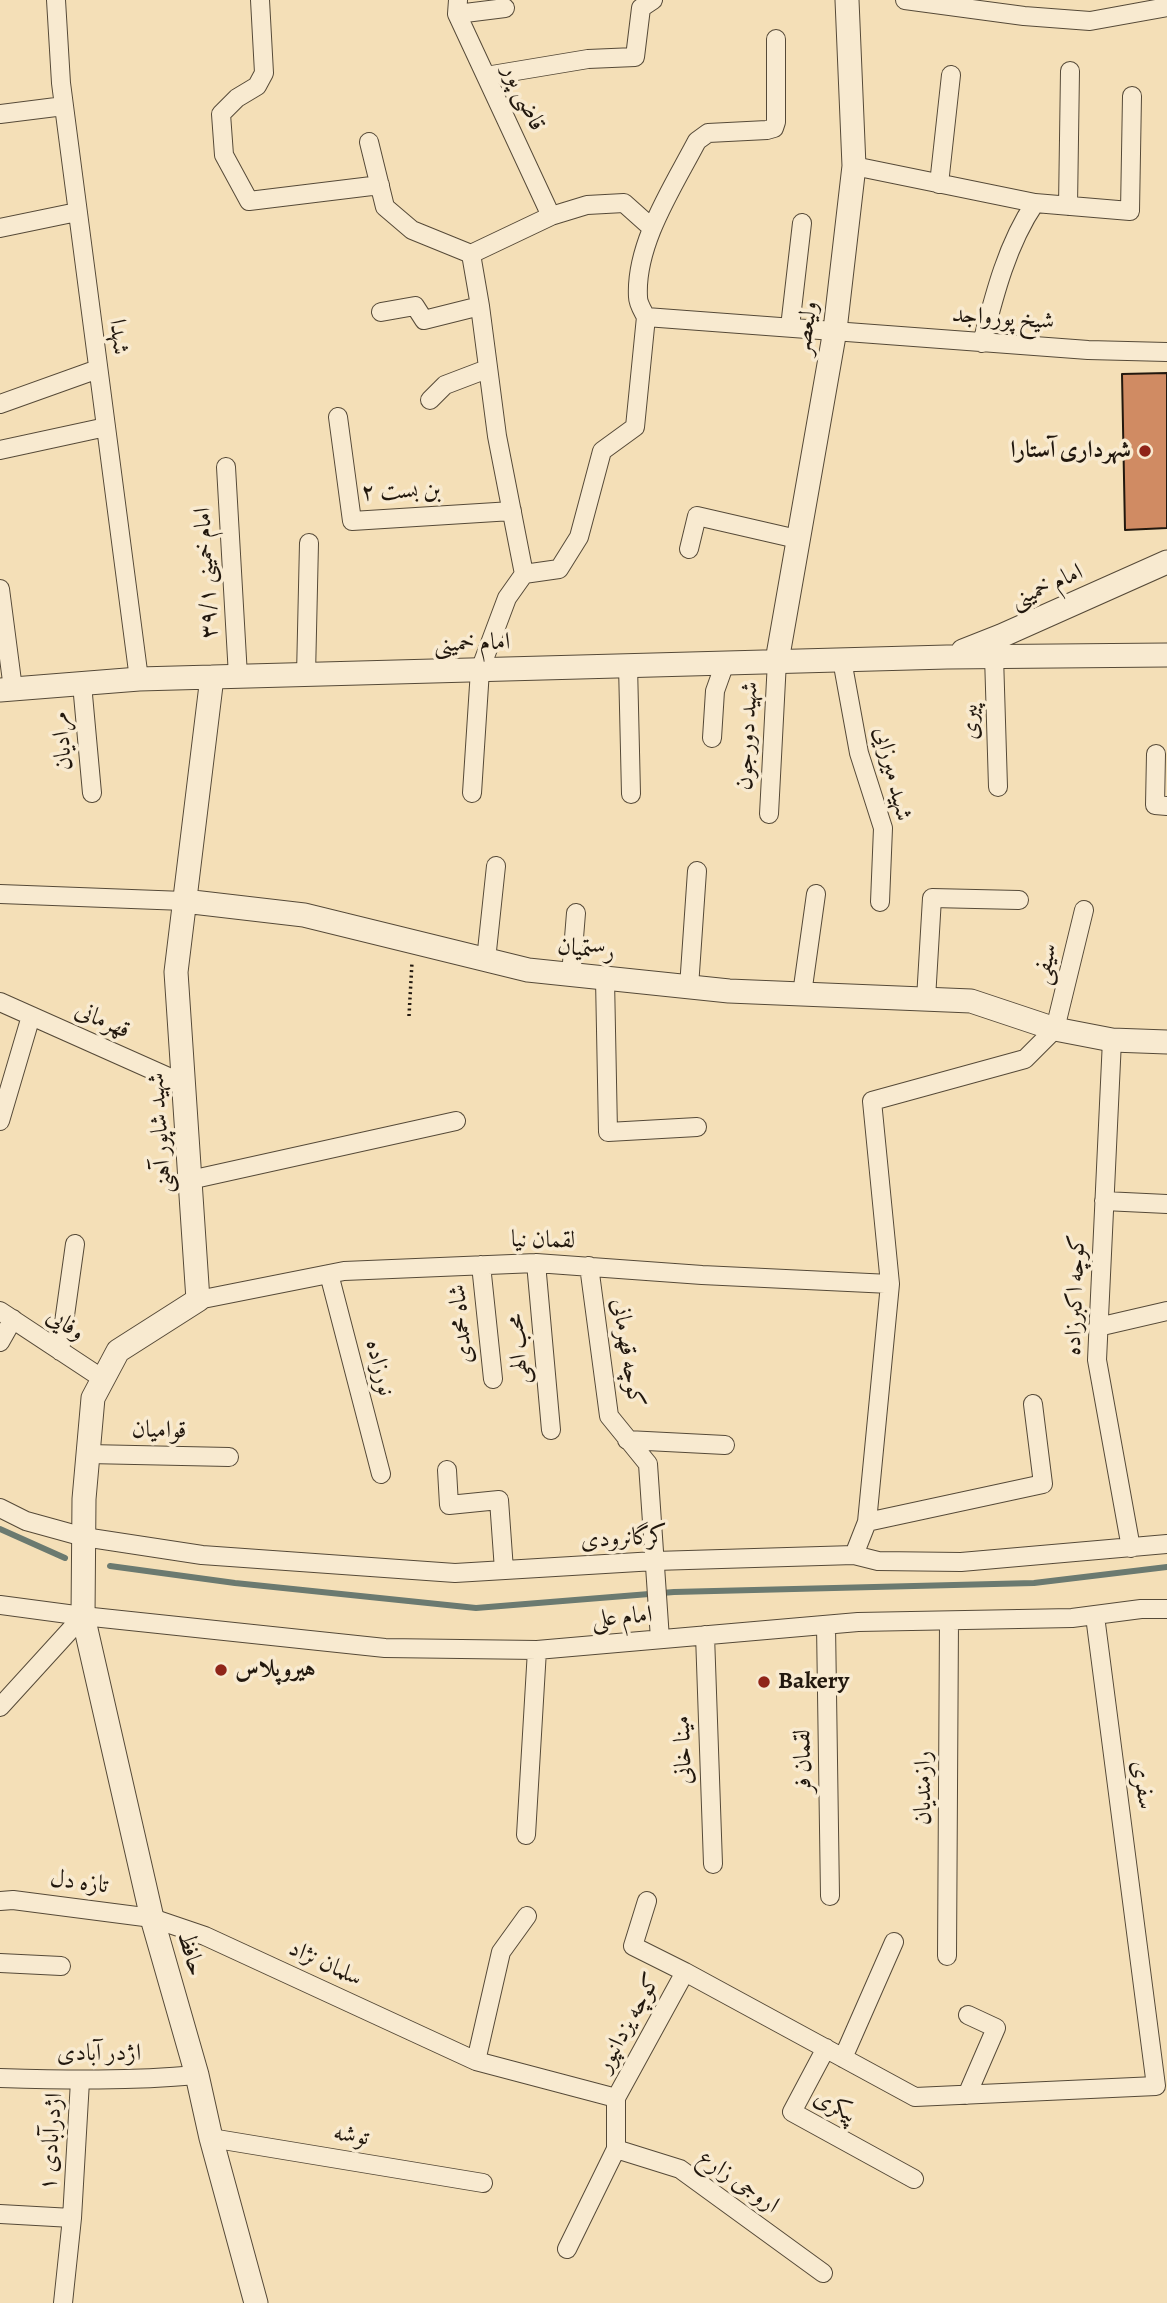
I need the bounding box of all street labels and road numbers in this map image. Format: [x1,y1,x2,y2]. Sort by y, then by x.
street label: قاضی پور [495,60,551,136]
street label: ولیعصر [789,299,825,357]
street label: شیخ پورواجد [951,301,1055,337]
street label: شهدا [102,317,134,357]
street label: بن بست ۲ [361,476,441,508]
street label: امام خمینی ۳۹/۱ [189,507,225,639]
street label: امام خمینی [1006,558,1088,616]
street label: امام خمینی [433,628,511,660]
street label: شهید دورجون [731,681,765,791]
street label: پیری [956,704,986,740]
street label: مرادیان [46,710,80,772]
street label: شهید میرزایی [866,724,918,824]
street label: رستمیان [556,933,616,967]
street label: سیفی [1027,941,1065,987]
street label: قهرمانی [70,996,134,1046]
street label: شهید شاپور آهنی [142,1072,180,1194]
street label: لقمان نیا [511,1226,575,1256]
street label: کوچه اکبرزاده [1059,1234,1093,1356]
street label: شاه محمدی [444,1283,480,1365]
street label: کوچه قهرمانی [604,1297,650,1409]
street label: وفایی [40,1302,90,1348]
street label: محب الهی [502,1312,536,1386]
street label: نورزاده [358,1337,400,1399]
street label: قوامیان [131,1416,187,1446]
street label: کرگانرودی [580,1522,668,1556]
street label: امام علی [590,1601,654,1635]
street label: مینا خانی [668,1715,700,1785]
street label: لقمان فر [789,1729,819,1793]
street label: رازمندیان [910,1751,938,1825]
street label: سفری [1124,1759,1160,1811]
street label: تازه دل [48,1865,110,1901]
street label: حافظ [170,1928,210,1980]
street label: سلمان نژاد [284,1934,366,1994]
street label: کوچه یزدانپور [590,1969,668,2077]
street label: اژدر آبادی [57,2040,141,2068]
street label: پیکری [808,2083,862,2131]
street label: اژدرآبادی ۱ [34,2092,70,2192]
street label: توشه [331,2119,371,2153]
street label: اروجی زارع [692,2144,784,2220]

